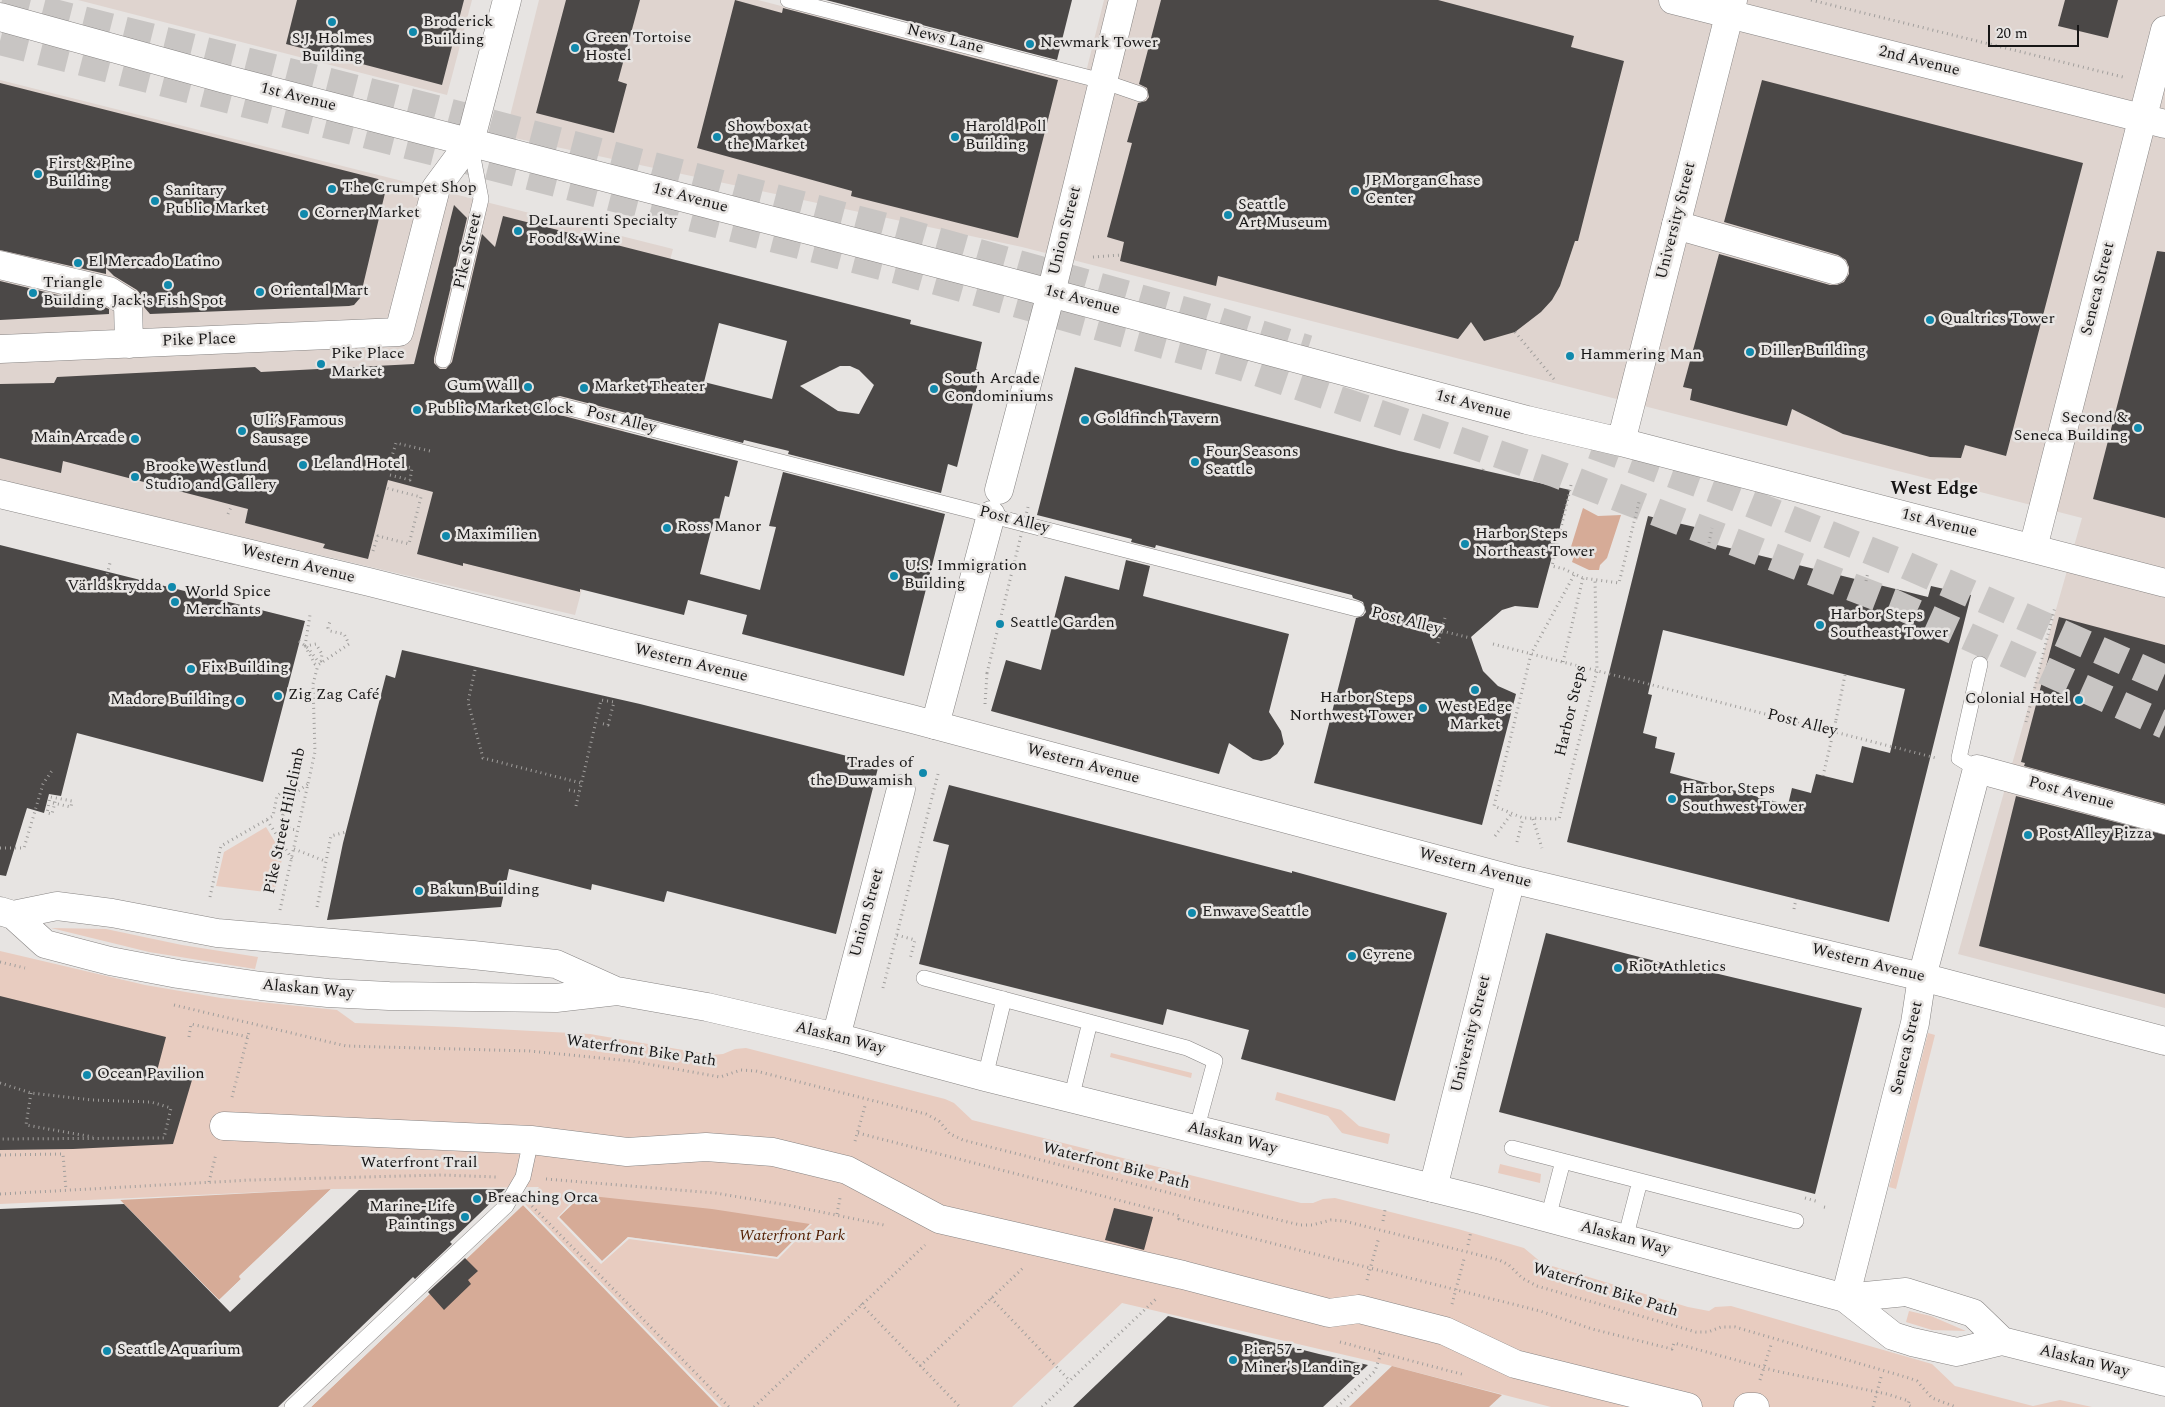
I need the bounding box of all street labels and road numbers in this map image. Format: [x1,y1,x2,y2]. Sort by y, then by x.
street label: News Lane [905,21,985,59]
street label: 2nd Avenue [1876,43,1962,81]
street label: 1st Avenue [258,79,338,117]
street label: University Street [1653,161,1701,281]
street label: 1st Avenue [650,180,730,218]
street label: Union Street [1046,185,1086,277]
street label: Pike Street [451,211,487,291]
street label: Seneca Street [2078,241,2120,337]
street label: 1st Avenue [1042,282,1122,320]
street label: Pike Place [162,330,236,352]
street label: 1st Avenue [1433,387,1513,425]
street label: Post Alley [584,403,658,439]
street label: Post Alley [977,503,1051,539]
street label: 1st Avenue [1899,505,1979,543]
street label: Western Avenue [240,542,356,588]
street label: Post Alley [1369,604,1443,640]
street label: Western Avenue [633,641,749,687]
street label: Harbor Steps [1552,663,1592,759]
street label: Post Alley [1765,706,1839,742]
street label: Western Avenue [1025,741,1141,789]
street label: Pike Street Hillclimb [261,746,311,896]
street label: Post Avenue [2026,773,2116,815]
street label: Western Avenue [1417,845,1533,893]
street label: Union Street [847,867,889,959]
street label: Western Avenue [1810,941,1926,987]
street label: University Street [1448,974,1496,1094]
street label: Alaskan Way [261,976,355,1004]
street label: Seneca Street [1888,1000,1928,1096]
street label: Alaskan Way [793,1019,887,1059]
street label: Waterfront Bike Path [565,1032,717,1072]
street label: Alaskan Way [1185,1119,1279,1159]
street label: Waterfront Bike Path [1040,1139,1192,1195]
street label: Waterfront Trail [361,1154,477,1174]
street label: Alaskan Way [1578,1218,1672,1260]
street label: Waterfront Bike Path [1530,1260,1680,1322]
street label: Alaskan Way [2037,1342,2131,1382]

